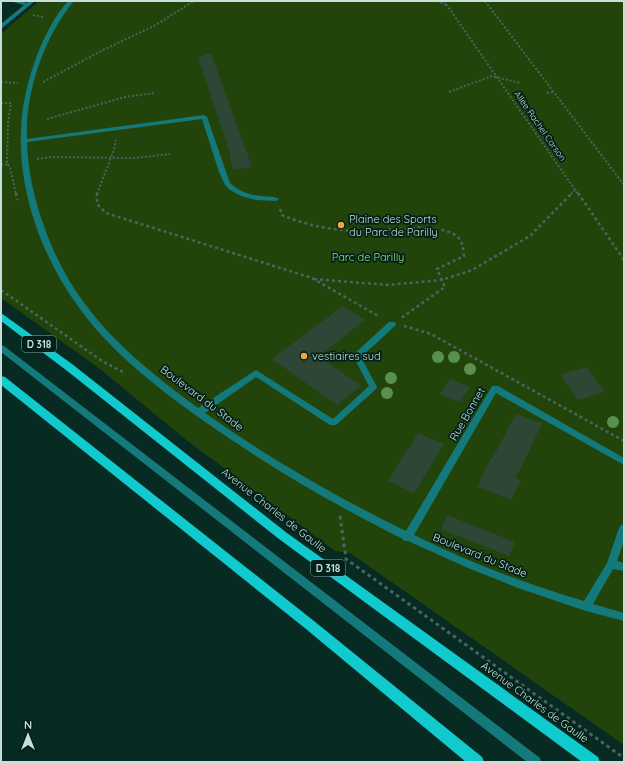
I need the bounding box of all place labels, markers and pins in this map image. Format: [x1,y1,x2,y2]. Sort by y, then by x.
place label: Plaine des Sports du Parc de Parilly [349,212,438,239]
marker: Plaine des Sports du Parc de Parilly [336,220,346,230]
place label: vestiaires sud [312,349,381,363]
marker: vestiaires sud [299,351,309,361]

